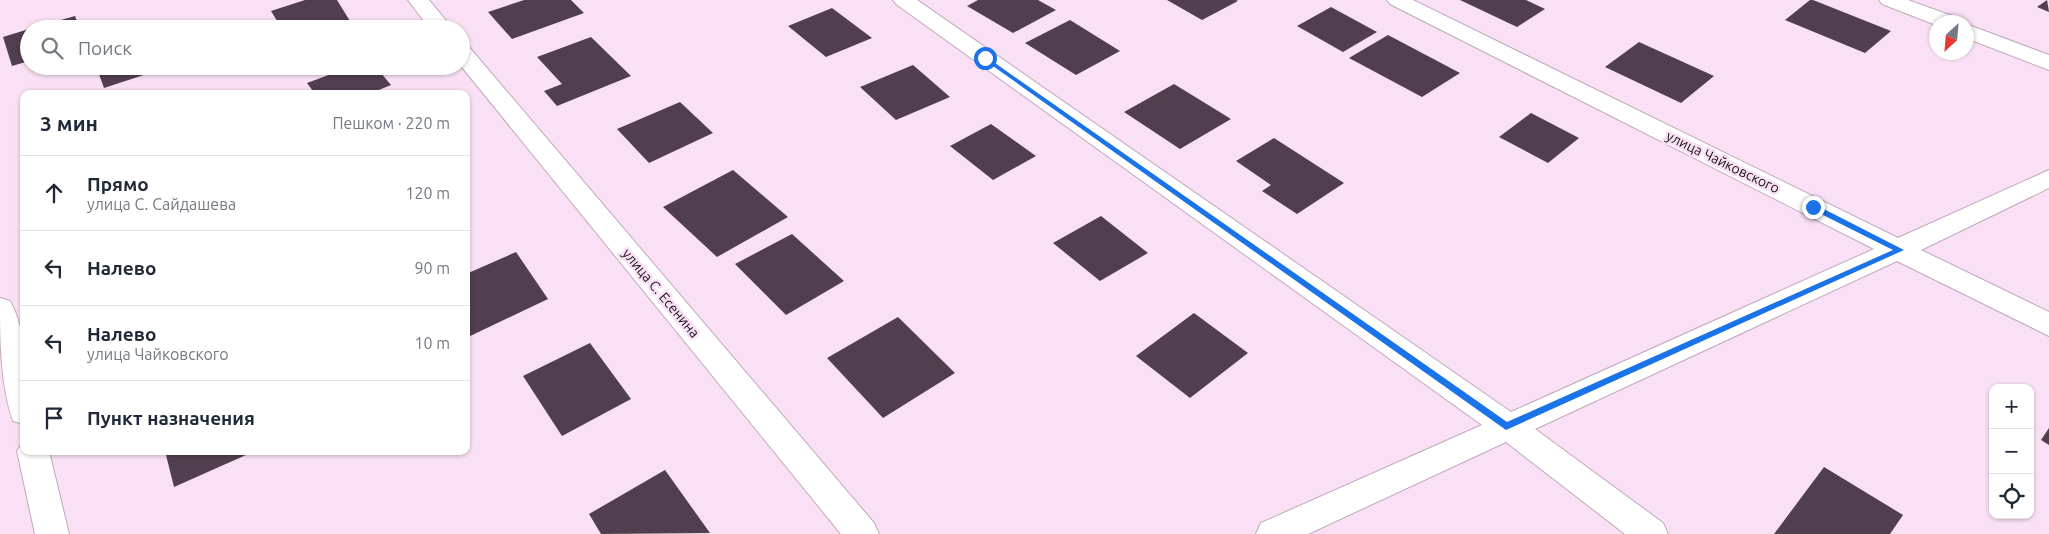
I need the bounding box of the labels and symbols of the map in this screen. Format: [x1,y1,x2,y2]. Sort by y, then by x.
north arrow [1929,15,1974,60]
route start [974,47,997,70]
street label: улица Чайковского [1664,128,1782,196]
route end [1802,196,1825,219]
street label: улица С. Есенина [619,245,703,341]

